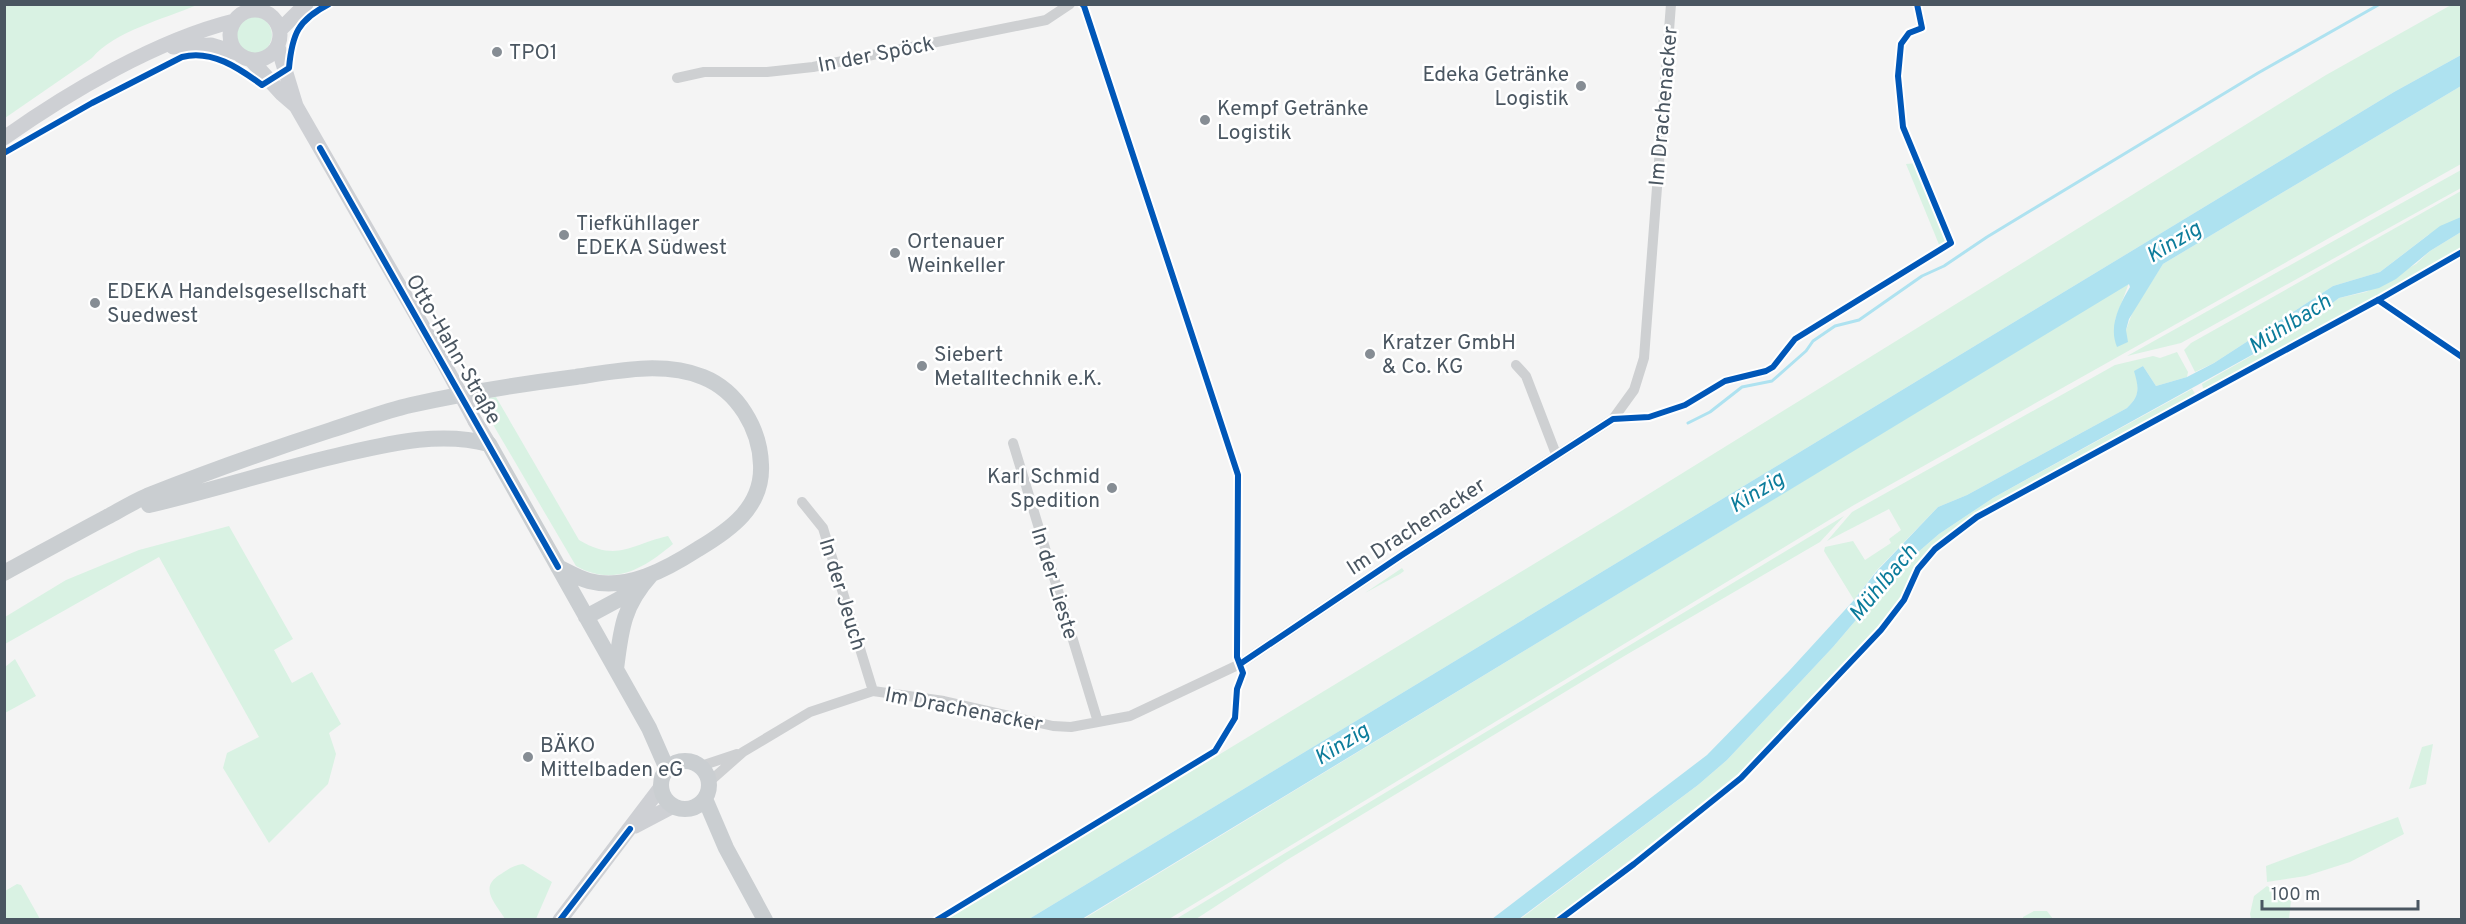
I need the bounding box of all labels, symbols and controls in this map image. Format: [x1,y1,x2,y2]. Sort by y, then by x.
street label: Im Drachenacker [1644,25,1685,187]
street label: In der Spöck [816,31,937,80]
place label: TPO1 [509,40,558,67]
marker: TPO1 [490,45,504,59]
place label: Edeka Getränke Logistik [1422,62,1569,113]
marker: Edeka Getränke Logistik [1574,79,1588,93]
place label: Kempf Getränke Logistik [1217,96,1369,147]
marker: Kempf Getränke Logistik [1198,113,1212,127]
place label: Tiefkühllager EDEKA Südwest [576,211,727,262]
water label: Kinzig [2142,216,2208,270]
marker: Tiefkühllager EDEKA Südwest [557,228,571,242]
place label: Ortenauer Weinkeller [907,229,1005,280]
marker: Ortenauer Weinkeller [888,246,902,260]
street label: Otto-Hahn-Straße [399,270,507,430]
place label: EDEKA Handelsgesellschaft Suedwest [107,279,367,330]
water label: Mühlbach [2244,289,2337,361]
marker: EDEKA Handelsgesellschaft Suedwest [88,296,102,310]
place label: Kratzer GmbH & Co. KG [1382,330,1516,381]
place label: Siebert Metalltechnik e.K. [934,342,1102,393]
marker: Kratzer GmbH & Co. KG [1363,347,1377,361]
marker: Siebert Metalltechnik e.K. [915,359,929,373]
place label: Karl Schmid Spedition [987,464,1100,515]
water label: Kinzig [1725,466,1791,520]
street label: Im Drachenacker [1342,472,1491,582]
marker: Karl Schmid Spedition [1105,481,1119,495]
street label: In der Lieste [1024,524,1083,643]
street label: In der Jeuch [812,535,871,654]
water label: Mühlbach [1844,539,1924,628]
street label: Im Drachenacker [882,682,1045,739]
water label: Kinzig [1310,717,1376,772]
place label: BÄKO Mittelbaden eG [540,733,683,784]
marker: BÄKO Mittelbaden eG [521,750,535,764]
scale bar [2262,873,2418,911]
text: 100 m [2271,884,2320,907]

